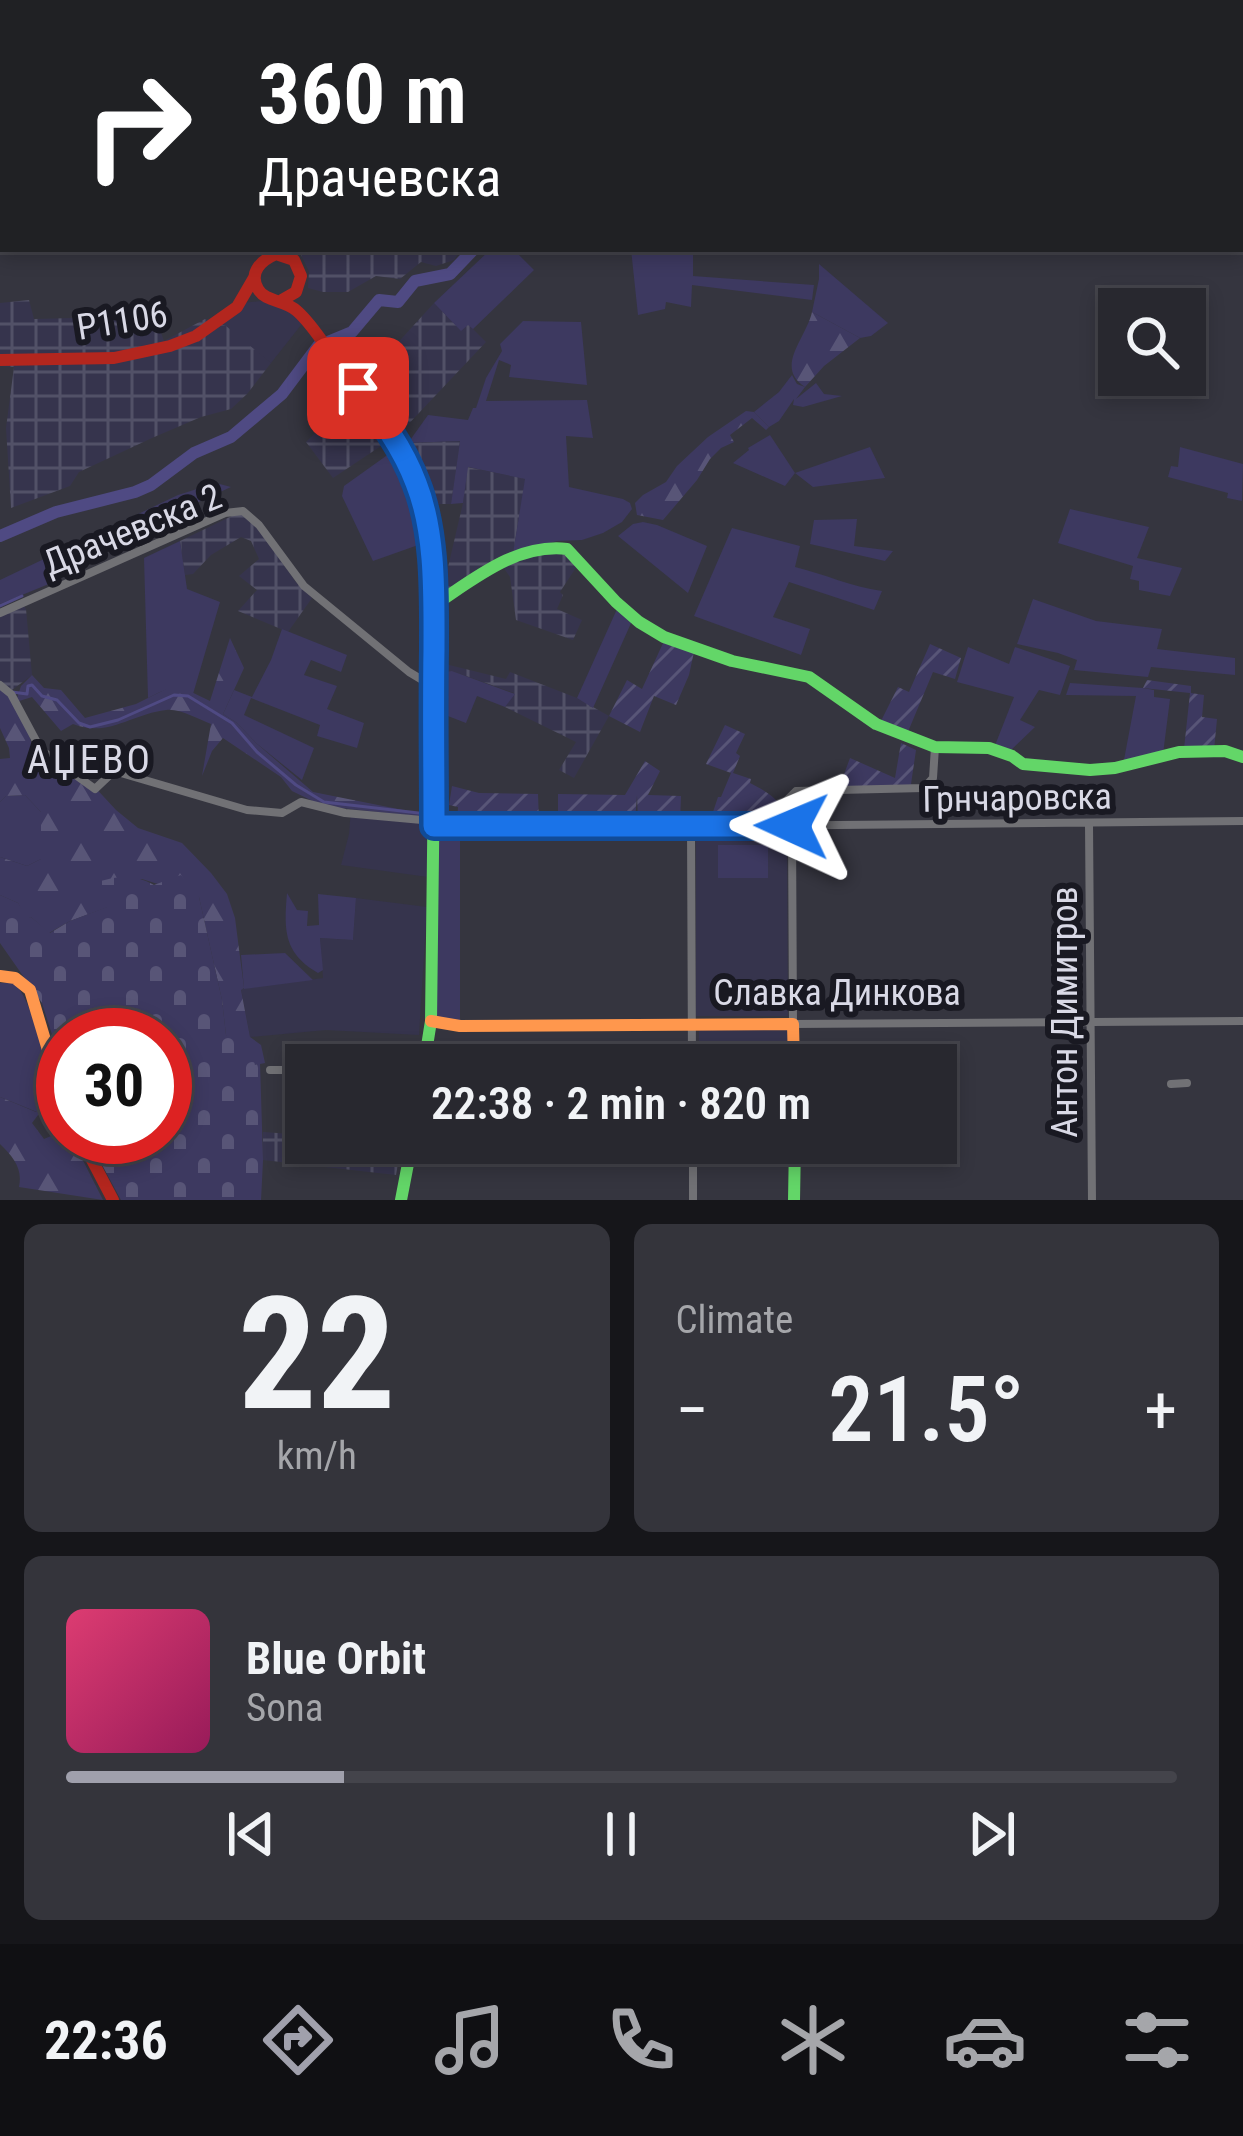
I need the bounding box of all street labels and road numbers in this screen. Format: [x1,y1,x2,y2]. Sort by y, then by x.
street label: P1106 [74,293,170,349]
street label: Драчевска 2 [37,475,228,585]
street label: Грнчаровска [922,775,1112,821]
street label: Антон Димитров [1044,886,1086,1138]
street label: Славка Динкова [713,972,961,1014]

